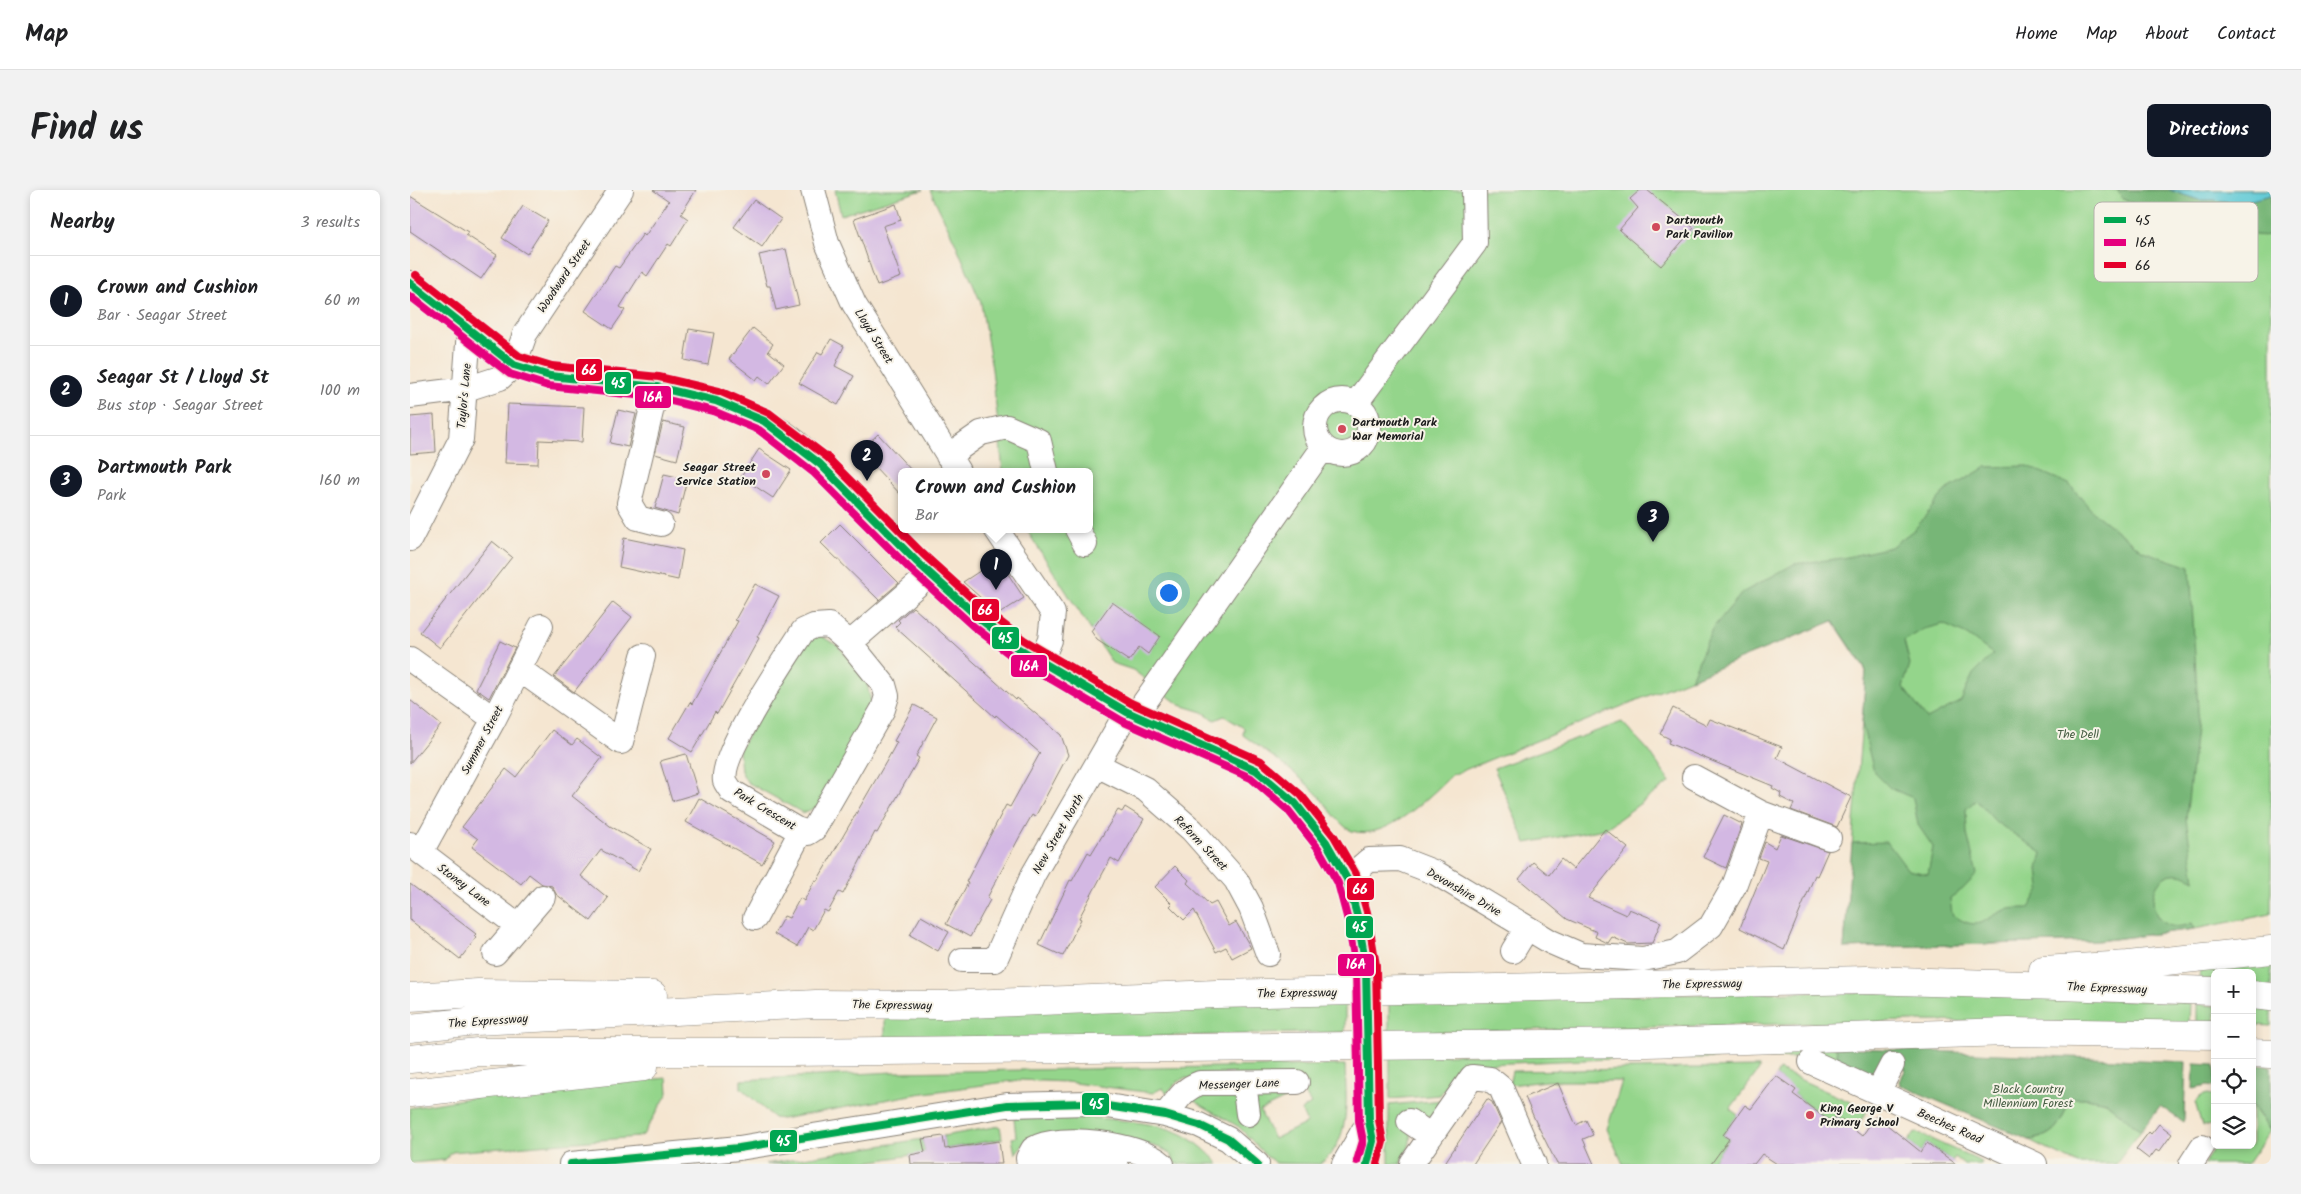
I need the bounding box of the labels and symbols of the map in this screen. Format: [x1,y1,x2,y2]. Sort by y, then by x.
legend [2094,202,2258,282]
text: 45 [2135,210,2152,232]
place label: Dartmouth Park Pavilion [1666,211,1733,244]
marker: Dartmouth Park Pavilion [1650,221,1662,233]
text: 16A [2135,232,2156,254]
street label: Woodward Street [533,235,596,317]
text: 66 [2135,255,2151,277]
street label: Lloyd Street [849,305,898,368]
line badge: 66 [575,358,603,382]
text: 66 [581,360,597,382]
street label: Taylor's Lane [452,362,477,430]
line badge: 45 [604,371,632,395]
text: 45 [611,373,627,395]
line badge: 16A [634,385,672,409]
text: 16A [643,387,663,409]
place label: Dartmouth Park War Memorial [1352,413,1438,446]
marker: Dartmouth Park War Memorial [1336,423,1348,435]
pin: 2 [851,440,883,481]
place label: Seagar Street Service Station [676,458,757,491]
marker: Seagar Street Service Station [760,468,772,480]
pin: 3 [1637,501,1669,542]
pin: 1 [980,549,1012,590]
your location [1156,580,1182,606]
line badge: 66 [971,598,1000,622]
text: 66 [977,600,993,622]
line badge: 45 [991,626,1020,650]
text: 45 [998,628,1014,650]
line badge: 16A [1010,654,1048,678]
text: 16A [1019,656,1039,678]
street label: Summer Street [456,702,509,778]
park label: The Dell [2057,725,2099,744]
street label: Park Crescent [730,783,800,836]
street label: New Street North [1028,790,1089,878]
street label: Reform Street [1169,811,1232,876]
street label: Stoney Lane [433,859,495,912]
street label: Devonshire Drive [1423,863,1505,922]
line badge: 66 [1346,877,1375,901]
text: 66 [1352,879,1368,901]
line badge: 45 [1345,915,1374,939]
text: 45 [1352,917,1368,939]
line badge: 16A [1337,953,1375,977]
text: 16A [1346,954,1366,976]
street label: The Expressway [1662,974,1742,995]
street label: The Expressway [2067,978,2148,999]
street label: The Expressway [1257,983,1337,1004]
street label: The Expressway [852,995,932,1016]
street label: The Expressway [448,1009,529,1034]
street label: Messenger Lane [1198,1074,1280,1095]
park label: Black Country Millennium Forest [1983,1080,2073,1113]
line badge: 45 [1081,1092,1110,1116]
text: 45 [1089,1094,1105,1116]
place label: King George V Primary School [1820,1099,1899,1132]
street label: Beeches Road [1914,1104,1986,1150]
marker: King George V Primary School [1804,1109,1816,1121]
line badge: 45 [769,1129,798,1153]
text: 45 [776,1131,792,1153]

